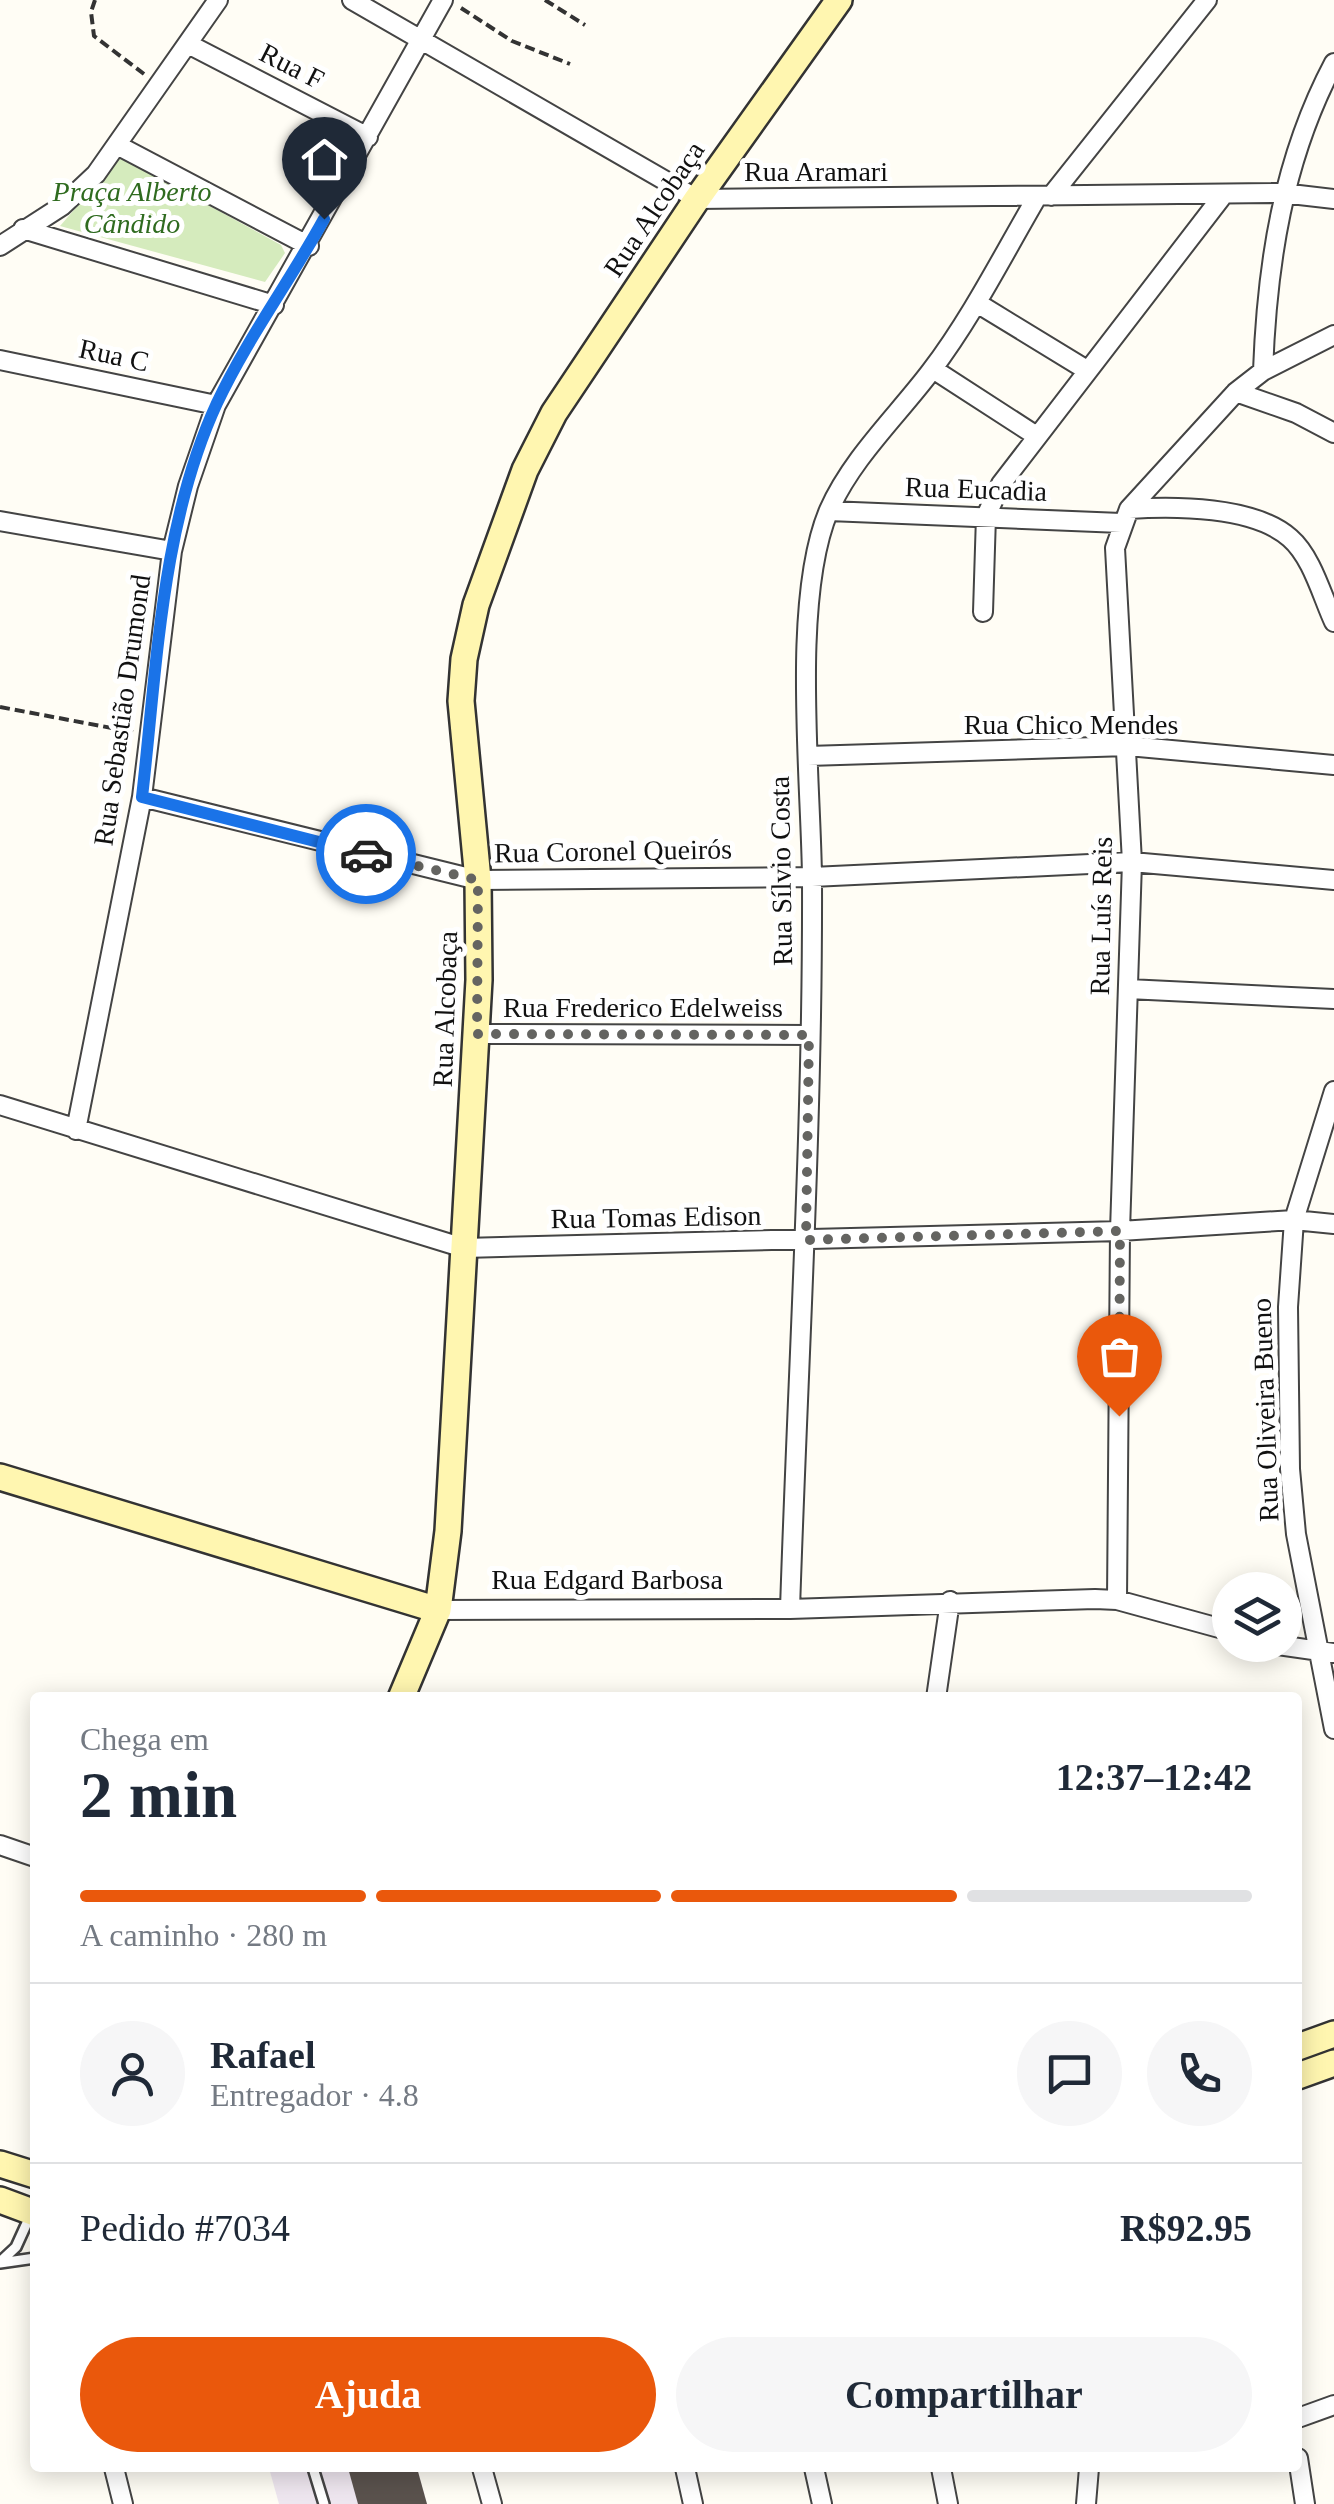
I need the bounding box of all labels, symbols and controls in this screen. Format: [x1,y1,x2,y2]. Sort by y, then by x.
street label: Rua F [255,37,329,95]
pin [282,117,367,220]
icon: home [297,132,352,187]
street label: Rua Alcobaça [597,135,711,282]
street label: Rua Aramari [744,156,888,187]
park label: Praça Alberto Cândido [52,176,211,239]
street label: Rua C [76,332,152,378]
street label: Rua Eucadia [904,471,1048,507]
street label: Rua Sebastião Drumond [88,572,156,848]
street label: Rua Chico Mendes [964,709,1178,740]
street label: Rua Sílvio Costa [764,775,798,966]
courier [316,804,416,904]
icon: car [339,827,394,882]
street label: Rua Coronel Queirós [494,833,732,869]
street label: Rua Luís Reis [1084,836,1118,996]
street label: Rua Alcobaça [427,930,463,1088]
street label: Rua Frederico Edelweiss [503,992,783,1023]
street label: Rua Tomas Edison [550,1200,762,1234]
street label: Rua Oliveira Bueno [1246,1298,1284,1522]
pin [1077,1314,1162,1417]
icon: bag [1092,1329,1147,1384]
street label: Rua Edgard Barbosa [491,1564,723,1595]
map controls [1212,1572,1302,1662]
button: layers [1212,1572,1302,1662]
text: Chega em [80,1721,209,1757]
text: 12:37–12:42 [1056,1756,1252,1798]
text: 2 min [80,1759,237,1831]
text: A caminho · 280 m [80,1917,327,1953]
button: person [80,2021,185,2126]
button: chat [1017,2021,1122,2126]
button: phone [1147,2021,1252,2126]
text: Rafael [210,2034,316,2076]
text: Entregador · 4.8 [210,2077,419,2113]
text: Pedido #7034 [80,2207,290,2249]
text: R$92.95 [1120,2207,1252,2249]
button: Ajuda [80,2337,656,2452]
button: Compartilhar [676,2337,1252,2452]

